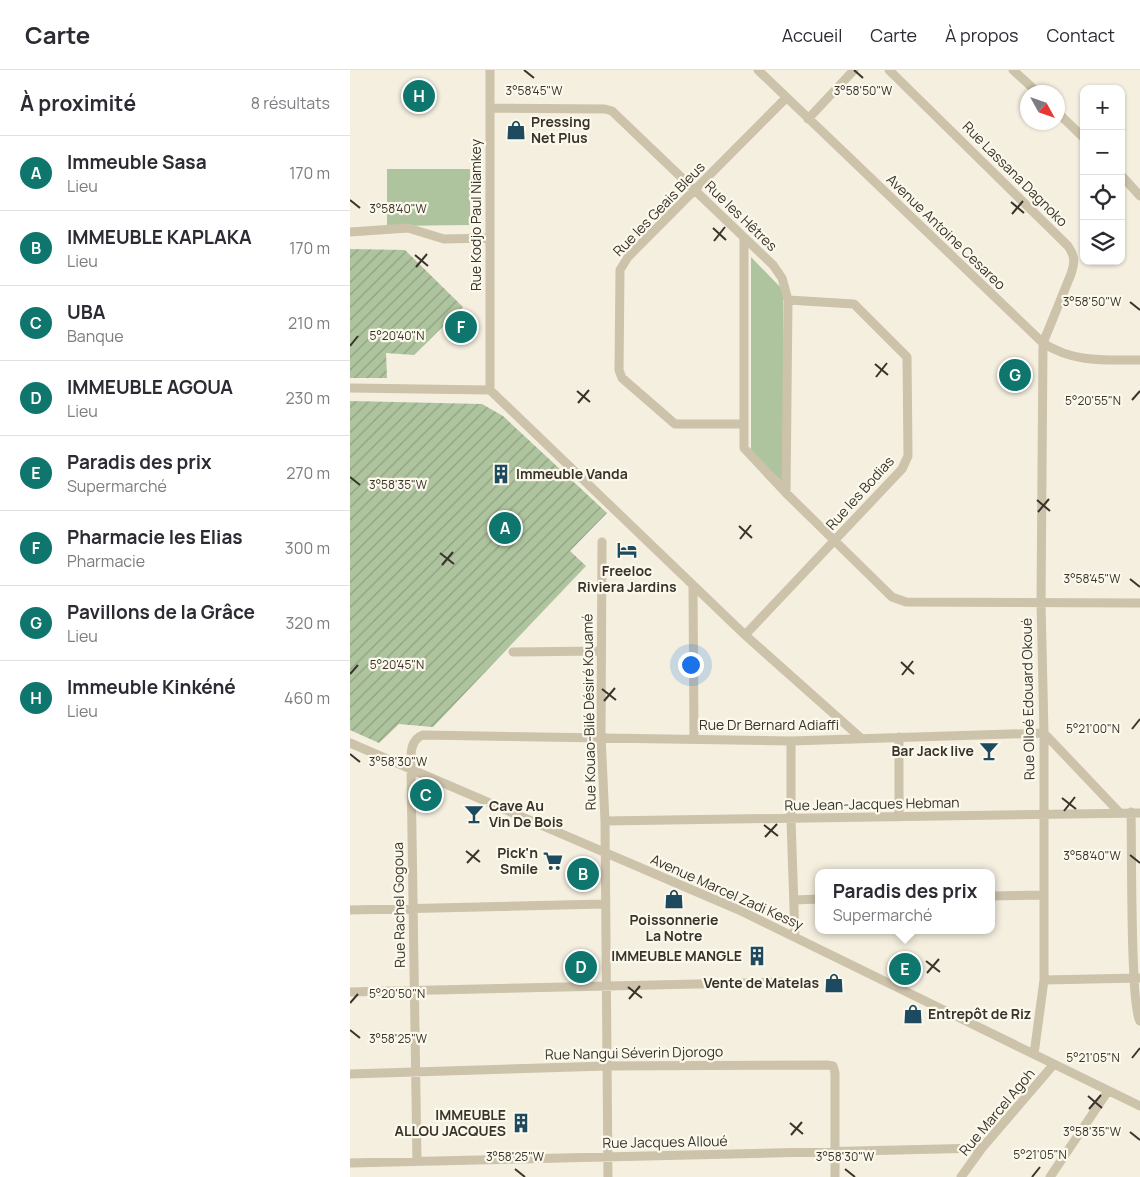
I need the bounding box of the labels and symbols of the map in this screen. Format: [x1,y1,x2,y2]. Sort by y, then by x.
pin: H [403,77,435,115]
text: 3°58'45"W [506,82,563,99]
text: 3°58'50"W [834,82,893,99]
north arrow [1020,85,1065,130]
place label: Pressing Net Plus [531,112,590,147]
street label: Rue Lassana Dagnoko [959,117,1072,230]
shop icon: Pressing Net Plus [505,119,527,141]
street label: Rue Kodjo Paul Niamkey [466,138,485,291]
street label: Rue les Geais Bleus [609,157,709,260]
street label: Avenue Antoine Cesareo [883,170,1010,294]
street label: Rue les Hêtres [701,176,782,255]
text: 3°58'40"W [369,200,427,217]
text: 3°58'50"W [1063,293,1122,310]
pin: F [445,308,477,346]
text: 5°20'40"N [370,327,424,344]
pin: G [999,356,1031,394]
text: 5°20'55"N [1065,392,1121,409]
street label: Rue les Bodias [821,452,898,534]
building icon: Immeuble Vanda [490,463,512,485]
place label: Immeuble Vanda [516,464,628,483]
text: 3°58'35"W [369,476,428,493]
pin: A [489,509,521,547]
hotel icon: Freeloc Riviera Jardins [616,539,638,561]
place label: Freeloc Riviera Jardins [578,561,677,596]
text: 3°58'45"W [1064,570,1121,587]
street label: Rue Kouao-Bilé Désiré Kouamé [577,613,600,811]
street label: Rue Olloé Edouard Okoué [1017,618,1038,780]
your location [678,652,704,678]
text: 5°20'45"N [370,656,424,673]
street label: Rue Dr Bernard Adiaffi [699,715,839,734]
text: 5°21'00"N [1066,720,1120,737]
bar icon: Bar Jack live [978,740,1000,762]
place label: Bar Jack live [892,741,974,760]
text: 3°58'30"W [369,753,428,770]
pin: C [410,776,442,814]
street label: Rue Jean-Jacques Hebman [784,792,960,815]
place label: Cave Au Vin De Bois [489,796,564,831]
bar icon: Cave Au Vin De Bois [463,803,485,825]
street label: Rue Rachel Gogoua [388,842,409,968]
place label: Pick'n Smile [497,843,538,878]
text: 3°58'40"W [1063,847,1121,864]
street label: Avenue Marcel Zadi Kessy [648,849,807,934]
supermarket icon: Pick'n Smile [542,850,564,872]
pin: B [567,855,599,893]
shop icon: Poissonnerie La Notre [663,888,685,910]
place label: Poissonnerie La Notre [630,910,718,945]
building icon: IMMEUBLE MANGLE [746,945,768,967]
place label: IMMEUBLE MANGLE [611,946,742,965]
pin: D [565,948,597,986]
pin: E [889,950,921,988]
shop icon: Vente de Matelas [823,972,845,994]
place label: Vente de Matelas [703,973,819,992]
text: 5°20'50"N [369,985,425,1002]
shop icon: Entrepôt de Riz [902,1003,924,1025]
place label: Entrepôt de Riz [928,1004,1031,1023]
text: 3°58'25"W [369,1030,428,1047]
street label: Rue Nangui Séverin Djorogo [545,1041,723,1064]
text: 5°21'05"N [1066,1049,1120,1066]
street label: Rue Marcel Agoh [955,1064,1039,1159]
place label: IMMEUBLE ALLOU JACQUES [395,1105,506,1140]
building icon: IMMEUBLE ALLOU JACQUES [510,1112,532,1134]
text: 3°58'35"W [1063,1123,1122,1140]
street label: Rue Jacques Alloué [602,1131,728,1152]
text: 5°21'05"N [1013,1146,1067,1163]
text: 3°58'25"W [486,1148,545,1165]
text: 3°58'30"W [816,1148,875,1165]

